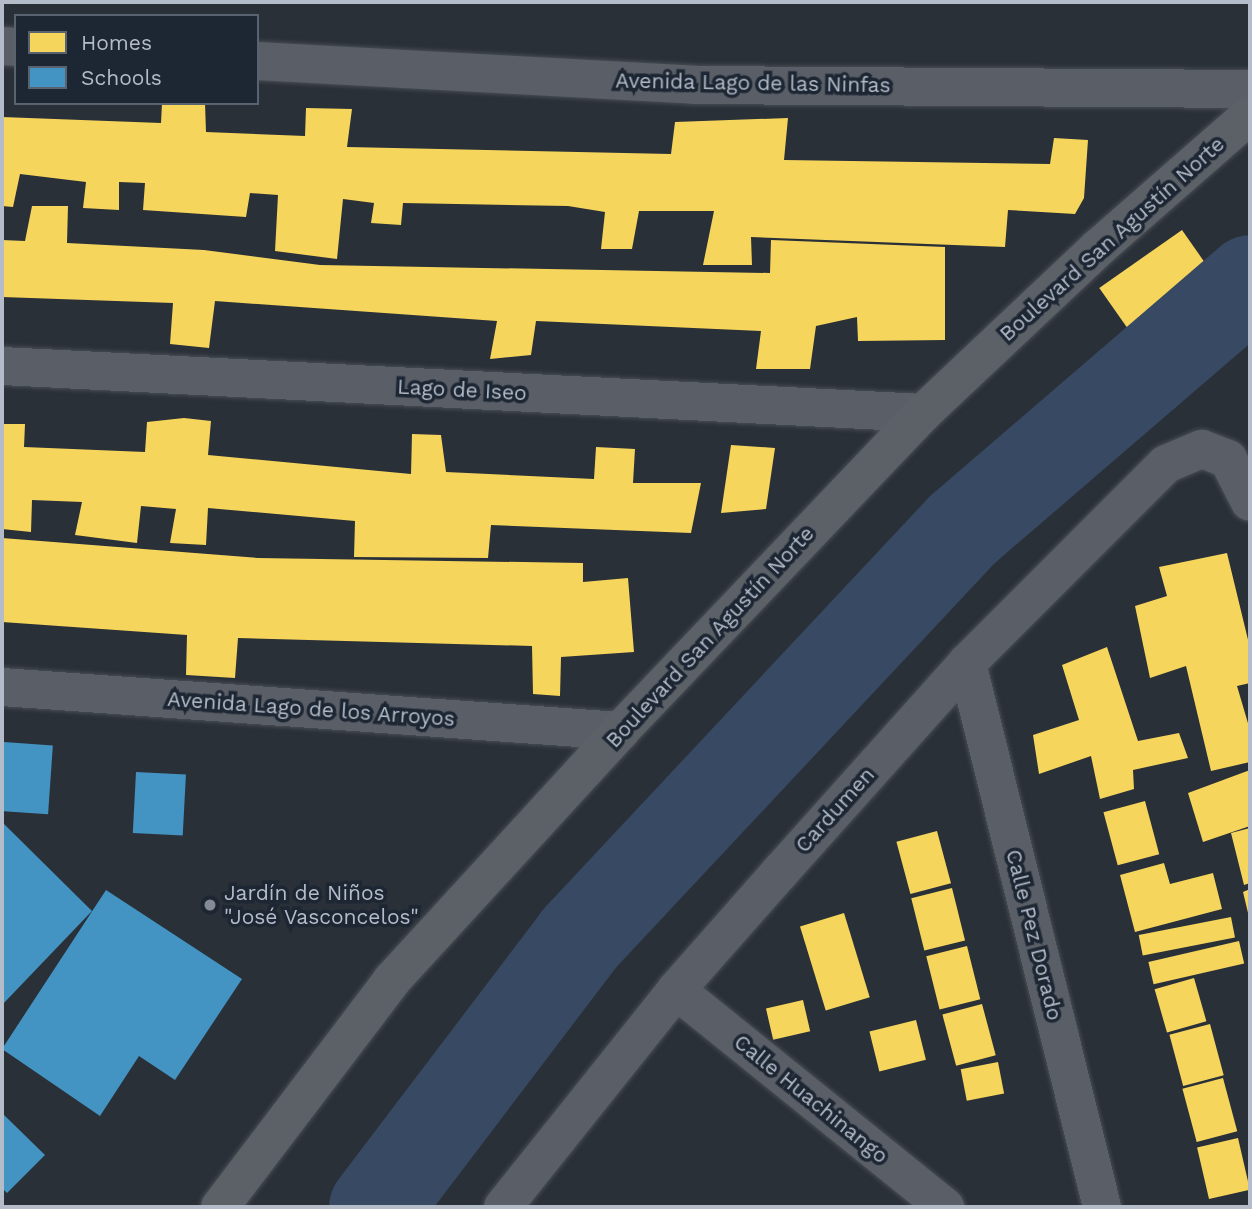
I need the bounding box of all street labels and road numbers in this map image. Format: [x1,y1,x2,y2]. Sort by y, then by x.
street label: Avenida Lago de las Ninfas [615,68,891,98]
street label: Boulevard San Agustín Norte [994,131,1230,347]
street label: Lago de Iseo [397,374,527,406]
street label: Boulevard San Agustín Norte [600,521,820,753]
street label: Avenida Lago de los Arroyos [166,686,456,732]
street label: Cardumen [790,762,880,858]
street label: Calle Pez Dorado [1001,847,1067,1023]
street label: Calle Huachinango [729,1029,893,1169]

